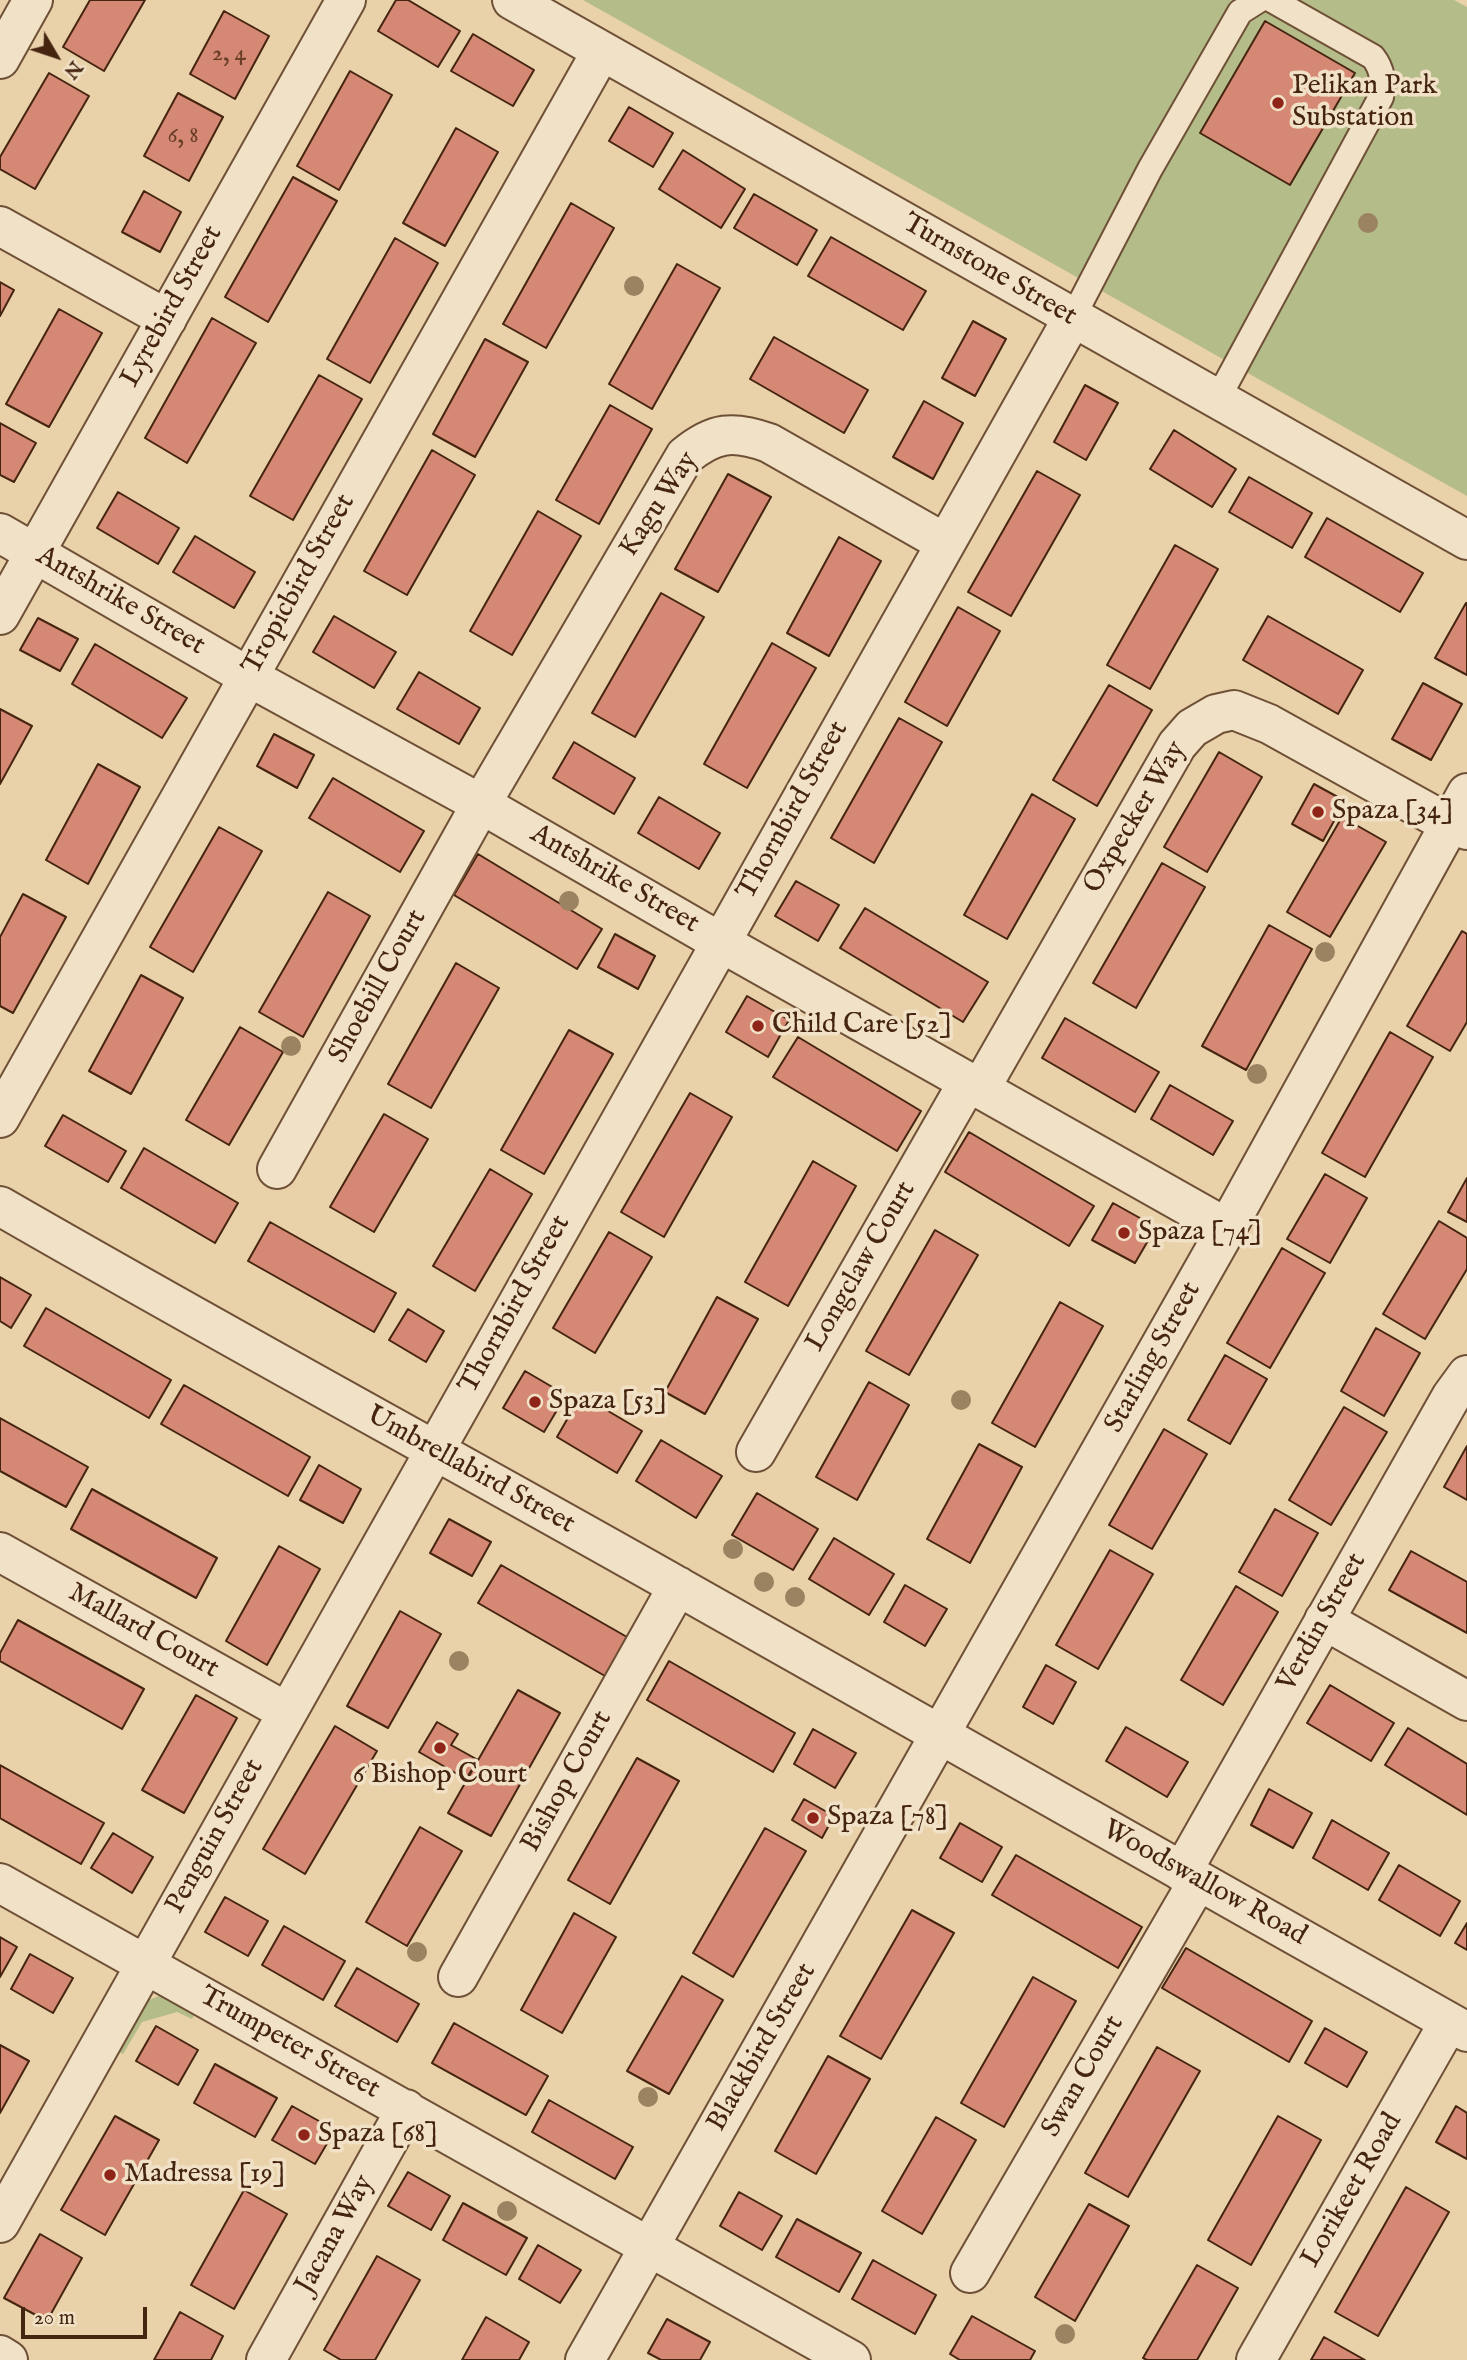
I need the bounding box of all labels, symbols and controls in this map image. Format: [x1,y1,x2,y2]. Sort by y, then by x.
north arrow [21,21,91,91]
house number: 2, 4 [212,41,246,69]
text: N [58,55,87,83]
place label: Pelikan Park Substation [1292,70,1437,136]
marker: Pelikan Park Substation [1270,95,1286,111]
house number: 6, 8 [167,123,199,151]
street label: Turnstone Street [896,208,1082,334]
street label: Lyrebird Street [115,220,231,394]
street label: Kagu Way [614,446,706,564]
street label: Tropicbird Street [237,489,363,681]
street label: Antshrike Street [30,540,210,664]
street label: Thornbird Street [731,716,857,906]
street label: Oxpecker Way [1077,736,1195,900]
place label: Spaza [34] [1332,795,1453,829]
marker: Spaza [34] [1310,804,1326,820]
street label: Antshrike Street [524,818,704,942]
street label: Shoebill Court [323,904,435,1070]
place label: Child Care [52] [772,1009,952,1043]
marker: Child Care [52] [750,1018,766,1034]
street label: Longclaw Court [800,1176,924,1358]
street label: Thornbird Street [453,1210,579,1400]
place label: Spaza [74] [1138,1216,1262,1250]
marker: Spaza [74] [1116,1225,1132,1241]
street label: Starling Street [1099,1277,1209,1439]
place label: Spaza [53] [549,1385,667,1419]
marker: Spaza [53] [527,1394,543,1410]
street label: Umbrellabird Street [360,1400,580,1542]
street label: Verdin Street [1271,1548,1375,1698]
street label: Mallard Court [62,1577,224,1687]
street label: Bishop Court [515,1705,621,1859]
marker: 6 Bishop Court [432,1740,448,1756]
street label: Penguin Street [160,1754,272,1920]
place label: 6 Bishop Court [353,1759,527,1793]
place label: Spaza [78] [827,1801,948,1835]
marker: Spaza [78] [805,1810,821,1826]
street label: Woodswallow Road [1096,1814,1312,1954]
street label: Blackbird Street [701,1958,825,2138]
street label: Trumpeter Street [193,1981,385,2107]
street label: Swan Court [1036,2010,1132,2144]
street label: Lorikeet Road [1295,2108,1411,2274]
place label: Spaza [68] [318,2118,438,2152]
marker: Spaza [68] [296,2127,312,2143]
place label: Madressa [19] [124,2158,285,2192]
marker: Madressa [19] [102,2167,118,2183]
street label: Jacana Way [290,2170,382,2300]
scale bar [24,2294,150,2338]
text: 20 m [34,2305,75,2332]

